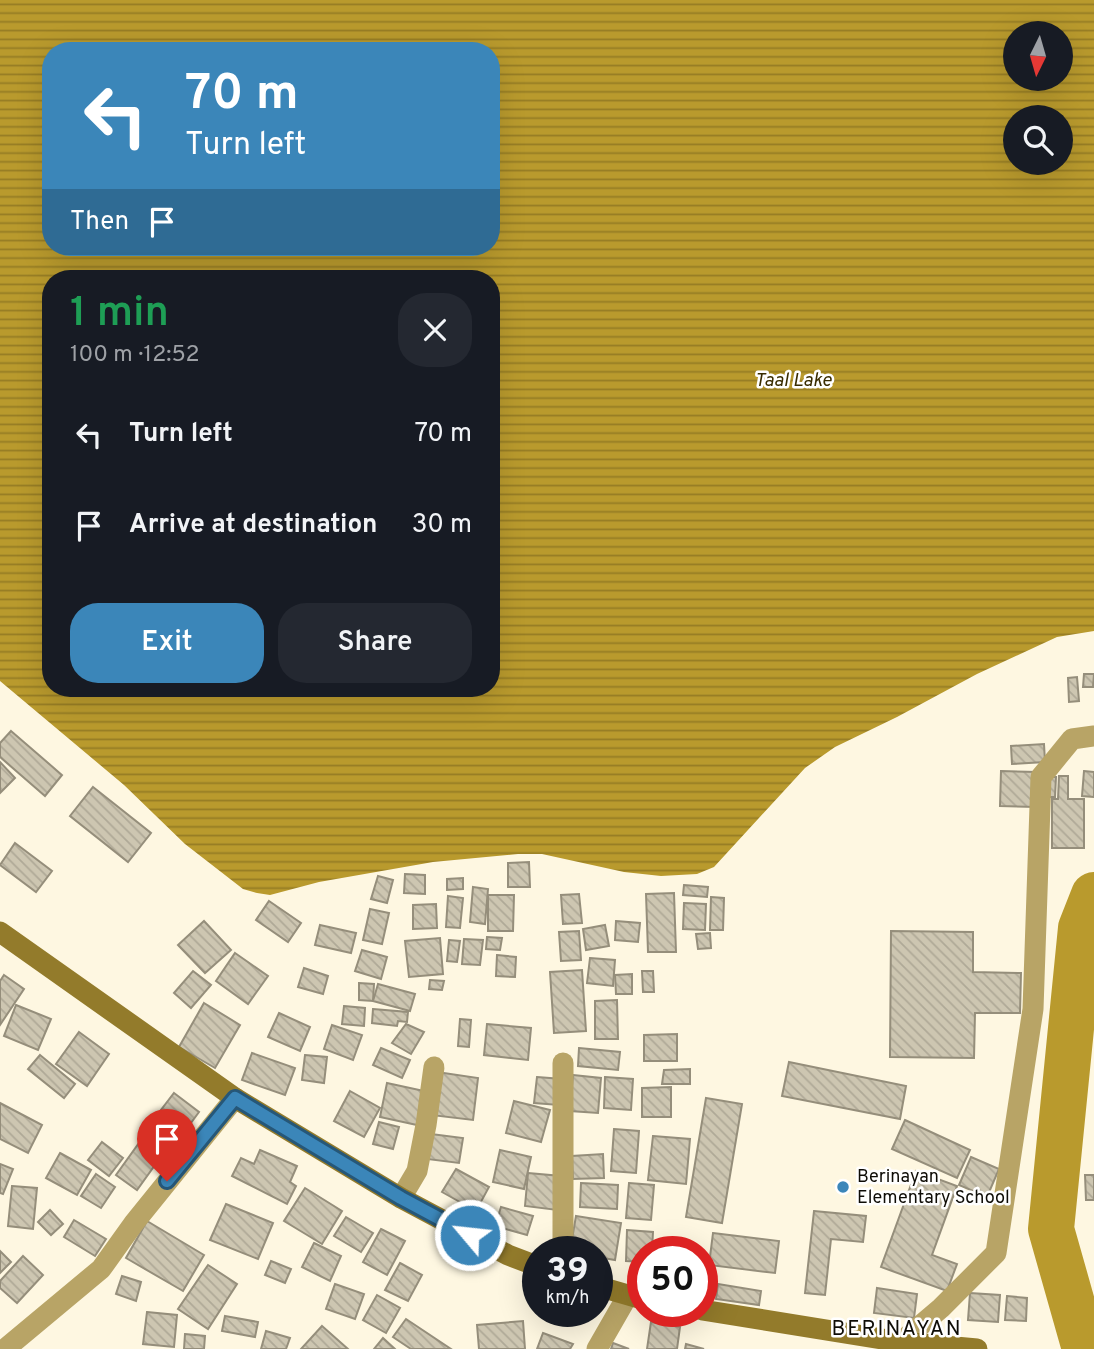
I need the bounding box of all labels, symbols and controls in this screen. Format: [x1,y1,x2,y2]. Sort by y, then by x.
north arrow [1003,21,1073,91]
map controls [1003,21,1073,175]
text: 70 m [185,65,299,127]
icon: left [70,70,161,161]
button: search [1003,105,1073,175]
text: Turn left [185,126,306,166]
icon: arrive [143,203,181,241]
text: Then [70,206,129,239]
text: 1 min [70,288,169,341]
button: close [398,293,472,367]
text: 100 m · 12:52 [70,341,200,370]
water label: Taal Lake [754,369,832,393]
icon: left [70,416,108,454]
text: Turn left [129,418,233,451]
text: 70 m [414,418,472,451]
icon: arrive [70,507,108,545]
text: Arrive at destination [129,509,377,542]
text: 30 m [412,509,472,542]
button: Exit [70,603,264,683]
button: Share [278,603,472,683]
pin [137,1109,197,1181]
icon: arrive [148,1120,186,1158]
place label: Berinayan Elementary School [857,1166,1010,1210]
marker: Berinayan Elementary School [835,1179,851,1195]
position arrow [433,1198,507,1272]
speed limit sign: 50 [627,1236,718,1327]
text: 39 [546,1250,589,1294]
text: km/h [546,1287,589,1310]
district label: BERINAYAN [831,1316,963,1343]

